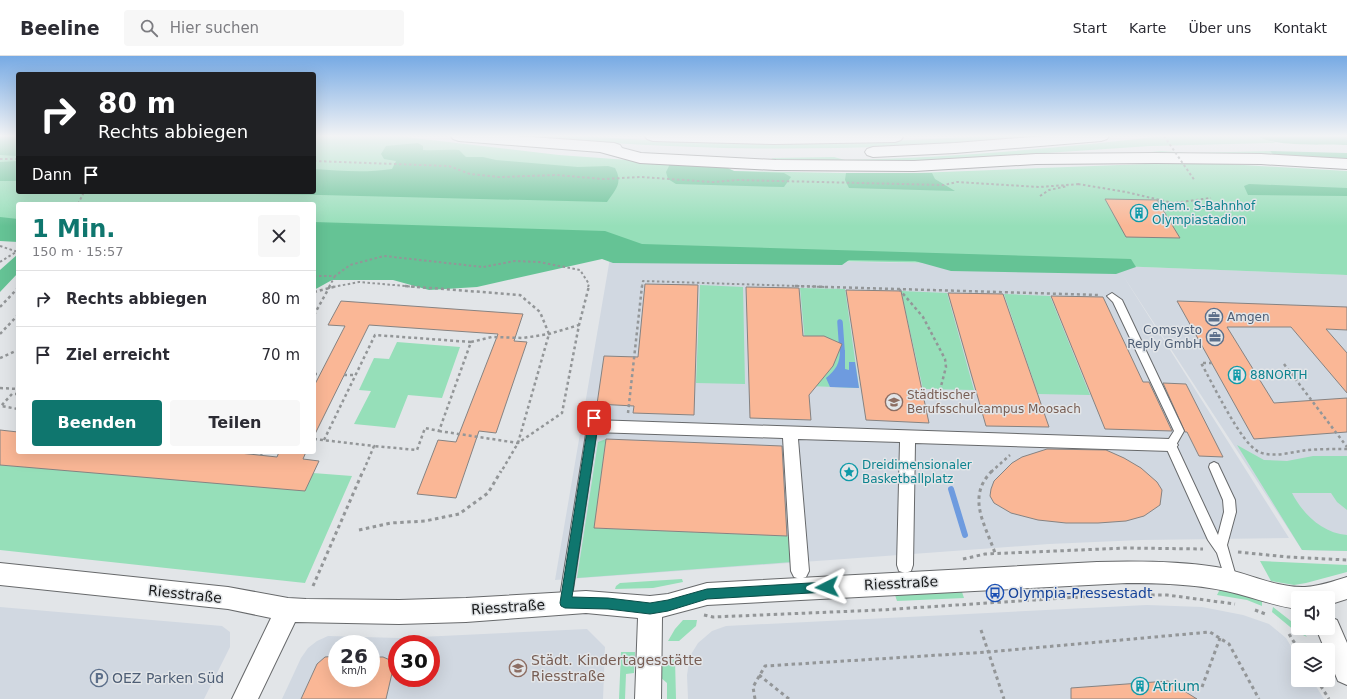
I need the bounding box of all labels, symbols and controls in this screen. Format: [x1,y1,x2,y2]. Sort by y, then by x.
search box [124,10,404,46]
text: Beeline [20,17,100,39]
icon: search [138,17,160,39]
text: Hier suchen [170,19,259,37]
text: Start [1073,20,1107,36]
text: Karte [1129,20,1166,36]
text: Über uns [1188,20,1251,36]
text: Kontakt [1273,20,1327,36]
text: 80 m [98,87,176,120]
icon: right [32,88,84,140]
text: Rechts abbiegen [98,121,248,142]
icon: arrive [80,164,102,186]
text: Dann [32,166,72,184]
place label: ehem. S-Bahnhof Olympiastadion [1152,199,1256,227]
building icon: ehem. S-Bahnhof Olympiastadion [1129,203,1149,223]
text: 1 Min. [32,215,115,243]
button: close [258,215,300,257]
text: 150 m · 15:57 [32,244,123,259]
icon: right [32,288,54,310]
text: Rechts abbiegen [66,290,207,308]
text: 80 m [262,290,300,308]
office icon: Amgen [1204,307,1224,327]
place label: Amgen [1227,310,1270,324]
place label: Comsysto Reply GmbH [1127,323,1202,351]
office icon: Comsysto Reply GmbH [1205,327,1225,347]
icon: arrive [32,344,54,366]
text: Ziel erreicht [66,346,170,364]
text: 70 m [262,346,300,364]
building icon: 88NORTH [1227,365,1247,385]
place label: 88NORTH [1250,368,1308,382]
place label: Städtischer Berufsschulcampus Moosach [907,388,1081,416]
school or university icon: Städtischer Berufsschulcampus Moosach [884,392,904,412]
button: Beenden [32,400,162,446]
button: Teilen [170,400,300,446]
pin [577,401,611,435]
icon: arrive [583,407,605,429]
place label: Dreidimensionaler Basketballplatz [862,458,972,486]
place icon: Dreidimensionaler Basketballplatz [839,462,859,482]
position arrow [806,566,848,608]
street label: Riesstraße [864,573,938,593]
street label: Riesstraße [147,582,223,606]
bus stop icon: Olympia-Pressestadt [985,583,1005,603]
place label: Olympia-Pressestadt [1008,585,1153,601]
map controls [1291,591,1335,687]
button: sound [1291,591,1335,635]
street label: Riesstraße [470,596,546,618]
speed limit sign: 30 [388,635,440,687]
button: layers [1291,643,1335,687]
text: 26 [340,644,368,668]
place label: Städt. Kindertagesstätte Riesstraße [531,652,702,684]
school or university icon: Städt. Kindertagesstätte Riesstraße [508,658,528,678]
text: km/h [341,665,367,676]
parking icon: OEZ Parken Süd [89,668,109,688]
place label: OEZ Parken Süd [112,670,224,686]
building icon: Atrium [1130,676,1150,696]
place label: Atrium [1153,678,1200,694]

